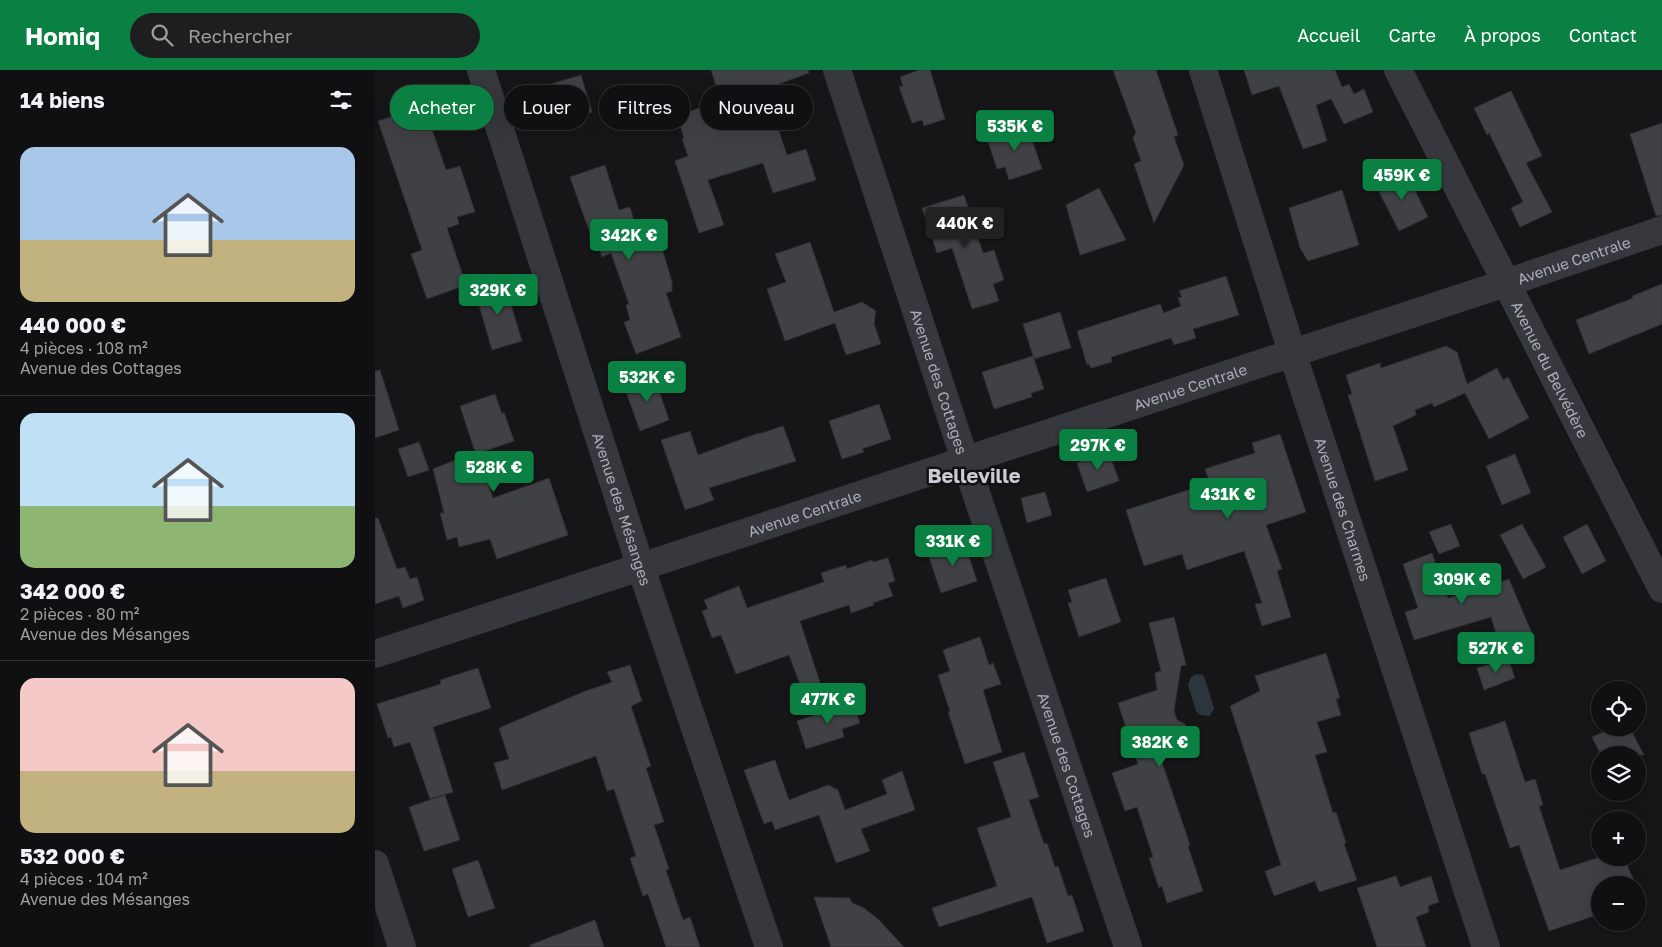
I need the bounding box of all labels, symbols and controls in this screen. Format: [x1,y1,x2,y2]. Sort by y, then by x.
search box [130,13,480,58]
text: Homiq [25,21,100,50]
icon: search [148,21,176,49]
text: Rechercher [188,24,293,47]
text: Accueil [1297,24,1361,46]
text: Carte [1389,24,1436,46]
text: À propos [1464,24,1541,46]
text: Contact [1569,24,1637,46]
chip: Acheter [390,85,494,130]
chip: Louer [504,85,589,130]
chip: Filtres [599,85,690,130]
chip: Nouveau [700,85,813,130]
icon: filters [327,86,355,114]
text: 14 biens [20,87,105,113]
pin: 535K € [974,109,1056,152]
text: 535K € [987,116,1043,136]
pin: 459K € [1361,158,1443,201]
text: 459K € [1374,165,1430,185]
icon: home [143,180,233,270]
pin: 440K € [924,206,1006,249]
text: 440K € [936,213,994,233]
pin: 342K € [588,218,670,261]
text: 342K € [601,225,657,245]
street label: Avenue Centrale [1515,232,1633,287]
pin: 329K € [457,274,539,316]
text: 329K € [470,280,526,300]
street label: Avenue du Belvédère [1508,298,1593,441]
street label: Avenue des Cottages [907,307,972,457]
text: 440 000 € [20,312,126,338]
text: 4 pièces · 108 m² [20,338,148,358]
text: Avenue des Cottages [20,358,182,378]
street label: Avenue Centrale [1131,359,1250,414]
pin: 532K € [606,360,688,403]
text: 532K € [619,367,675,387]
pin: 297K € [1057,428,1139,471]
street label: Avenue des Mésanges [589,430,655,588]
text: 297K € [1070,435,1126,455]
street label: Avenue des Charmes [1311,435,1375,583]
icon: home [143,445,233,535]
pin: 528K € [453,450,535,493]
text: 528K € [466,457,522,477]
district label: Belleville [927,463,1021,487]
pin: 431K € [1187,478,1269,520]
text: 431K € [1201,484,1255,504]
street label: Avenue Centrale [745,486,864,540]
pin: 331K € [912,524,994,567]
text: 331K € [926,531,980,551]
pin: 309K € [1421,562,1503,605]
text: 309K € [1433,569,1491,589]
text: 342 000 € [20,578,125,604]
text: 2 pièces · 80 m² [20,604,140,624]
text: Avenue des Mésanges [20,624,190,644]
pin: 527K € [1455,632,1537,674]
text: 527K € [1468,638,1524,658]
map controls [1591,681,1646,931]
button: locate [1591,681,1646,736]
pin: 477K € [787,682,869,725]
text: 477K € [801,689,855,709]
street label: Avenue des Cottages [1034,690,1100,840]
icon: home [143,710,233,800]
pin: 382K € [1119,726,1201,768]
text: 382K € [1132,732,1188,752]
button: layers [1591,746,1646,801]
button: + [1591,811,1646,866]
text: 532 000 € [20,843,125,869]
text: 4 pièces · 104 m² [20,869,148,889]
button: − [1591,876,1646,931]
text: Avenue des Mésanges [20,889,190,909]

